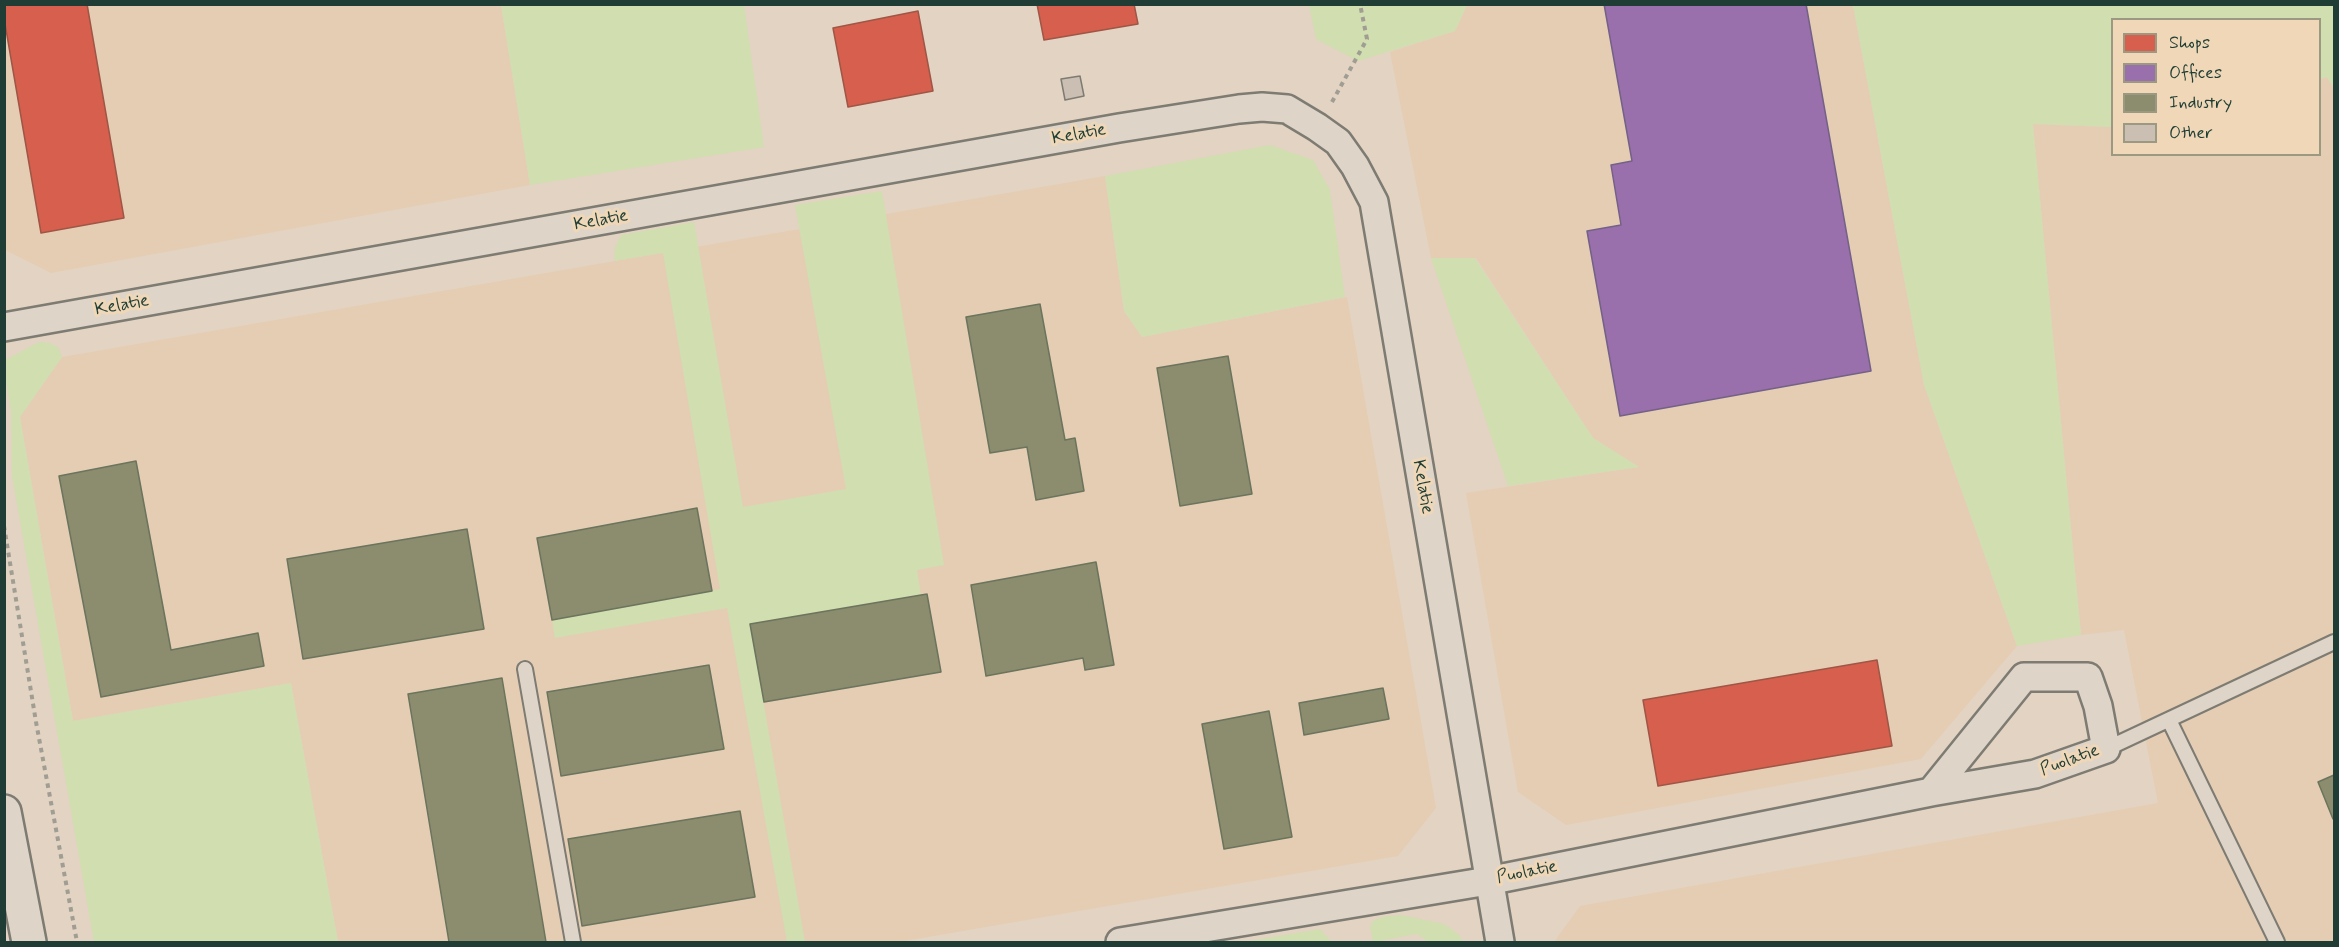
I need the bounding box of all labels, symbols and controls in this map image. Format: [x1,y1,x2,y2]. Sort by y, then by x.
legend [2111,18,2321,156]
text: Shops [2169,31,2210,55]
text: Offices [2169,61,2222,85]
text: Industry [2169,91,2232,115]
street label: Kelatie [1050,120,1108,150]
text: Other [2169,121,2213,145]
street label: Kelatie [572,206,630,236]
street label: Kelatie [93,291,151,321]
street label: Kelatie [1407,458,1437,516]
street label: Puolatie [2038,740,2102,782]
street label: Puolatie [1495,857,1559,889]

